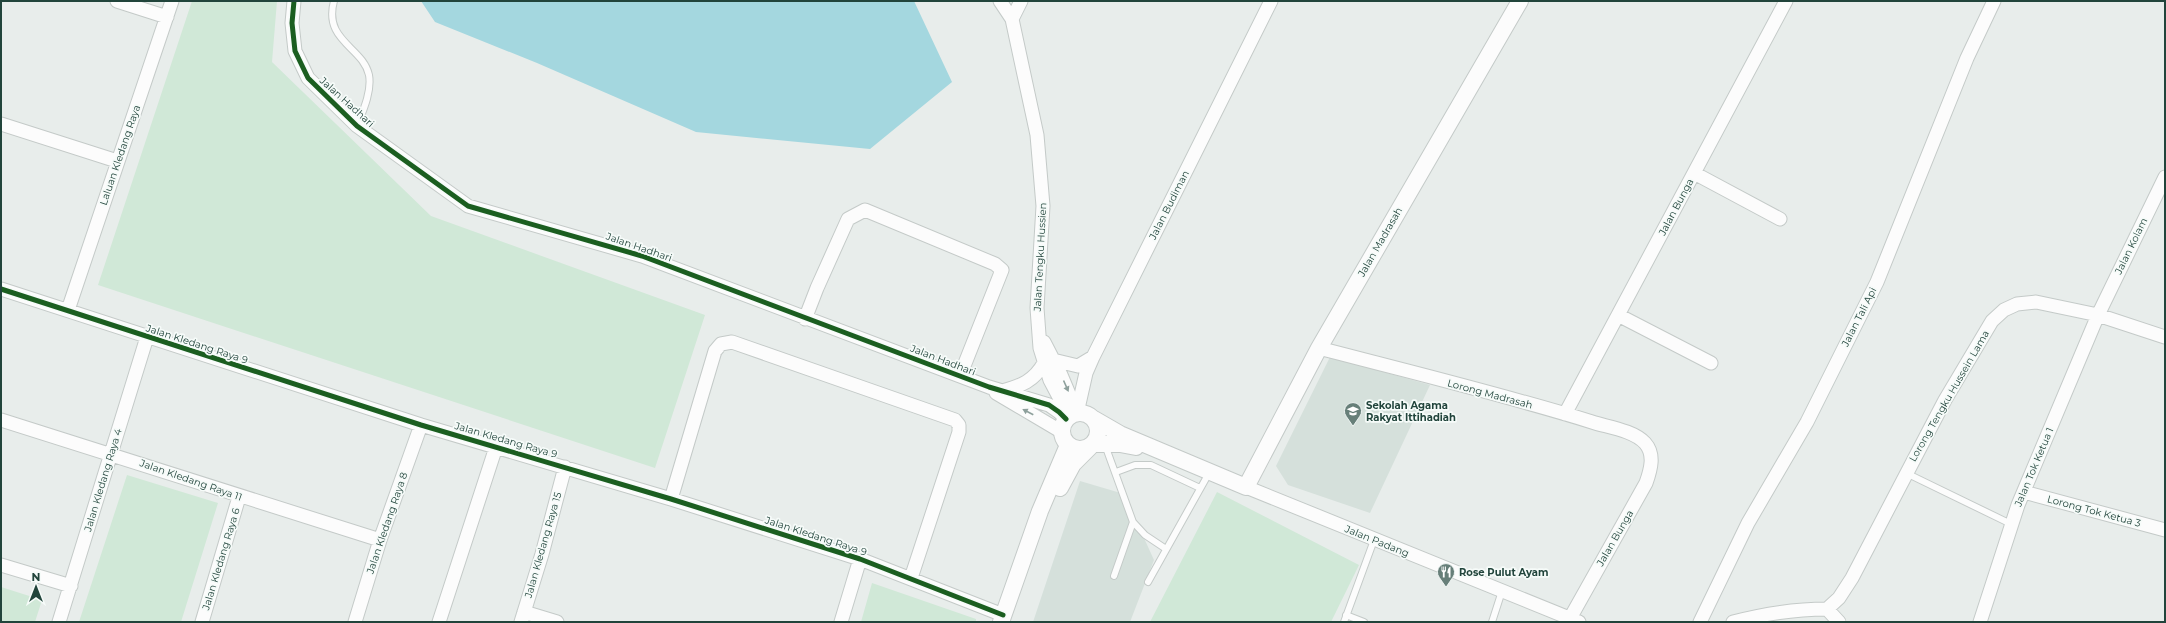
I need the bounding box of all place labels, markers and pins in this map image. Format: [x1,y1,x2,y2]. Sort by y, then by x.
place label: Sekolah Agama Rakyat Ittihadiah [1366,399,1456,424]
school or university icon: Sekolah Agama Rakyat Ittihadiah [1343,401,1363,426]
restaurant icon: Rose Pulut Ayam [1436,562,1456,587]
place label: Rose Pulut Ayam [1459,566,1548,579]

